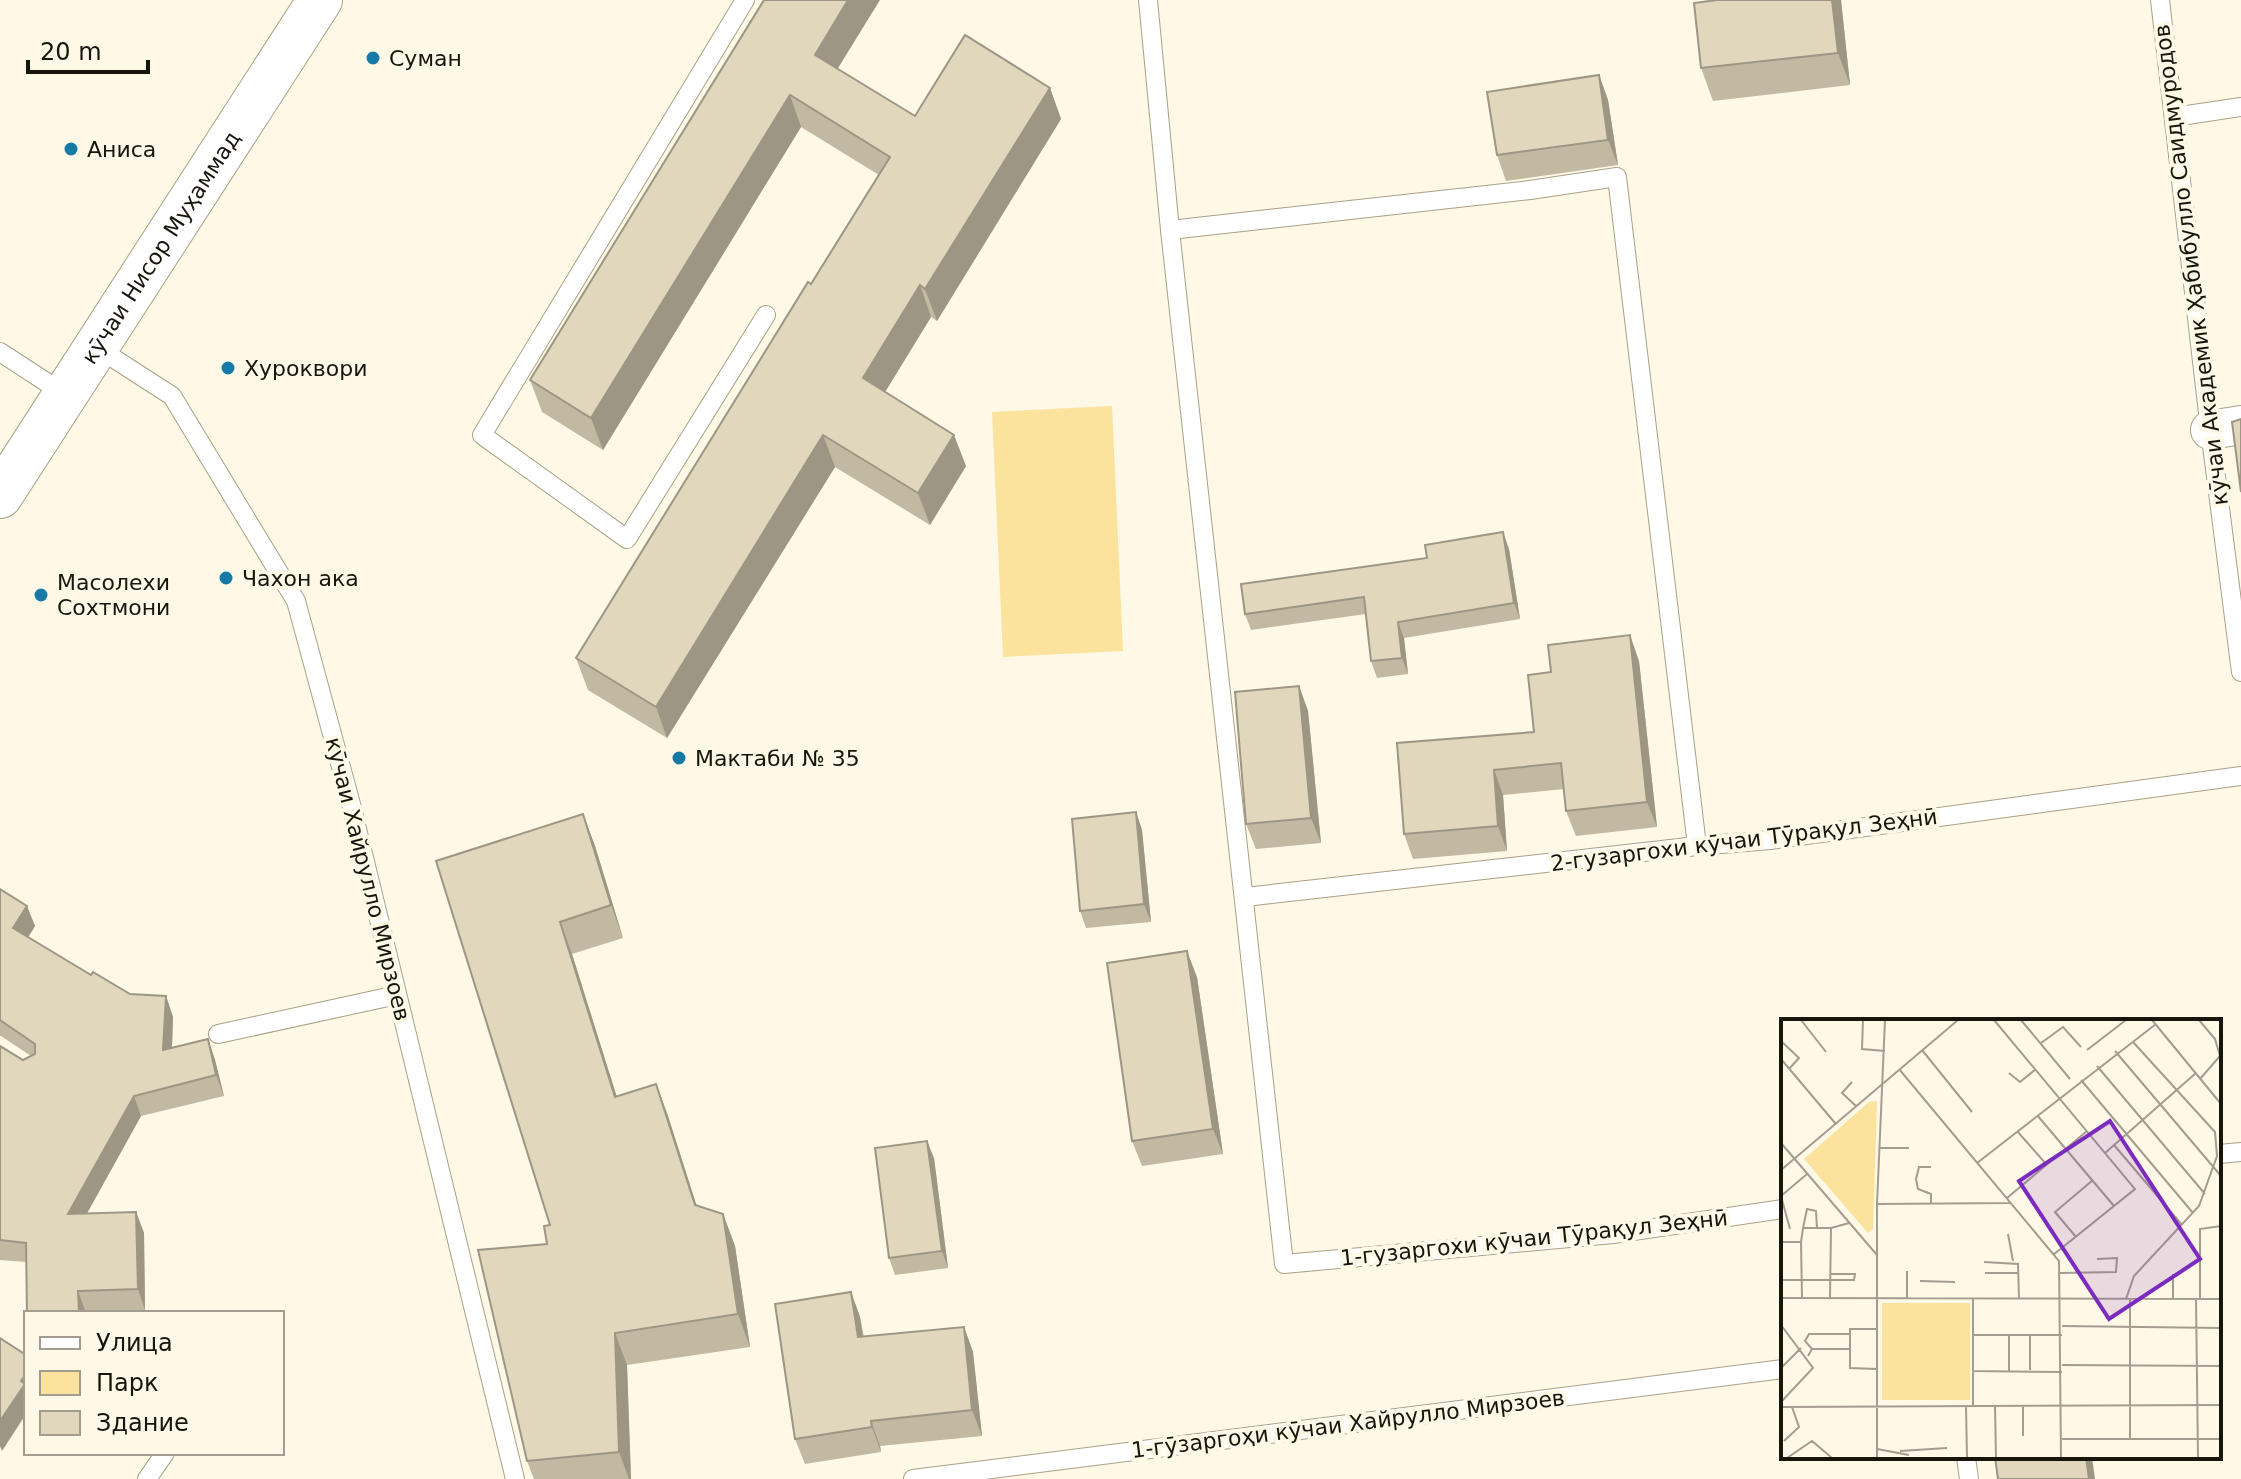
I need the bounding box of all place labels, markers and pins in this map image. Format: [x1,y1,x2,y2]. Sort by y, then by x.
place label: Суман [389,46,462,71]
marker: Суман [364,49,382,67]
place label: Аниса [87,137,156,162]
marker: Аниса [62,140,80,158]
place label: Хуроквори [244,356,368,381]
marker: Хуроквори [219,359,237,377]
place label: Чахон ака [242,566,359,591]
marker: Чахон ака [217,569,235,587]
place label: Масолехи Сохтмони [57,570,170,620]
marker: Масолехи Сохтмони [32,586,50,604]
place label: Мактаби № 35 [695,746,860,771]
marker: Мактаби № 35 [670,749,688,767]

